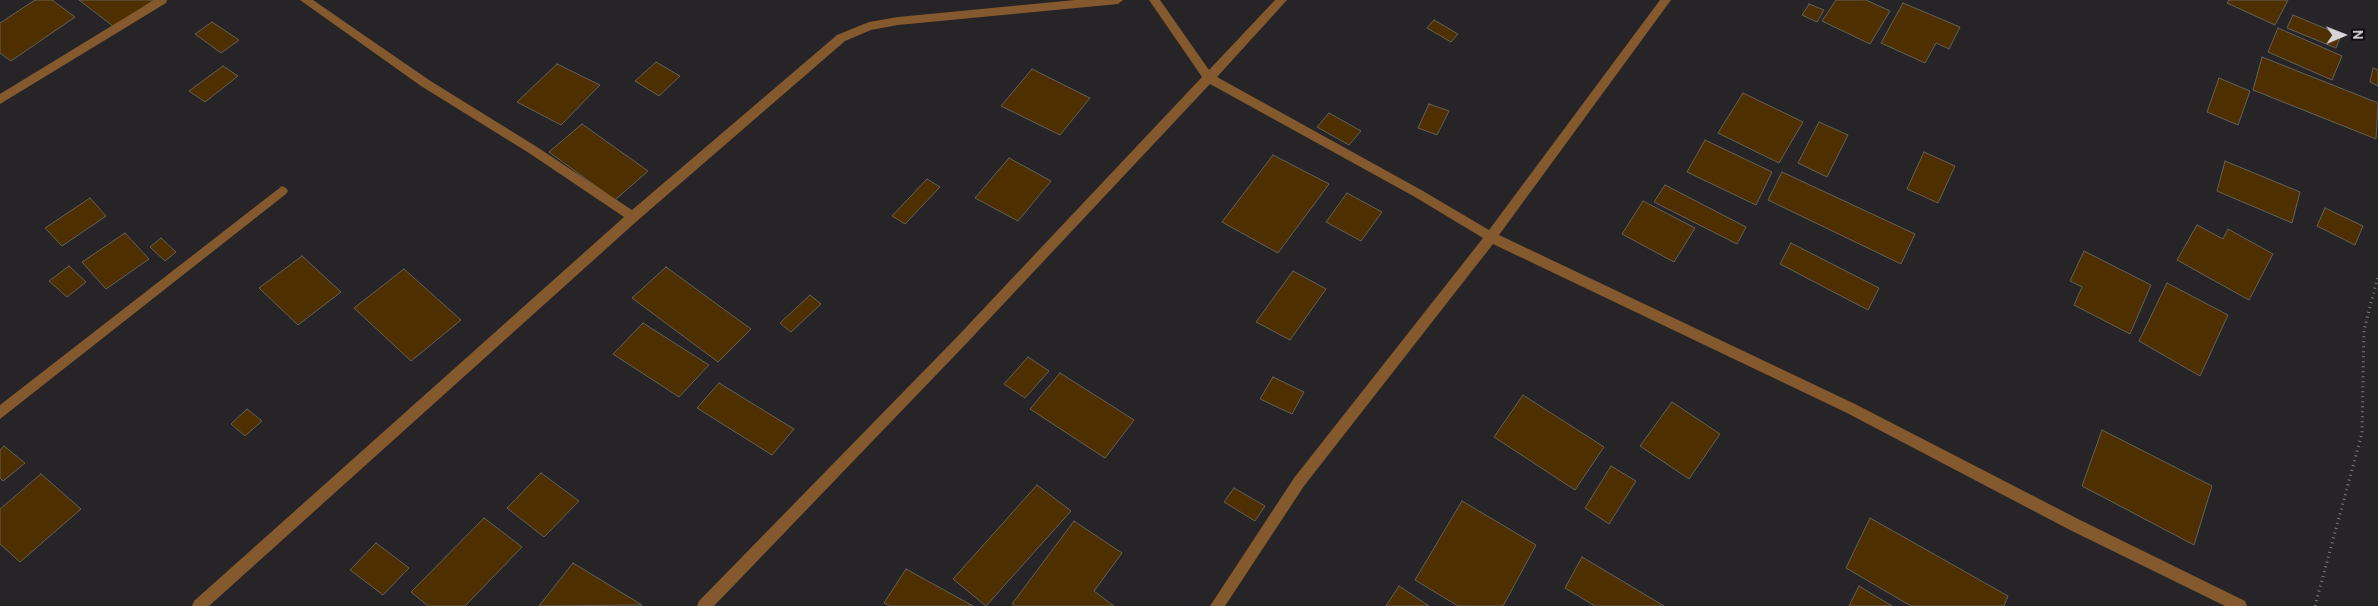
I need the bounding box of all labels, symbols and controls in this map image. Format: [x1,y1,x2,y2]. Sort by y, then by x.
north arrow [2318,10,2368,60]
text: N [2349,30,2367,40]

